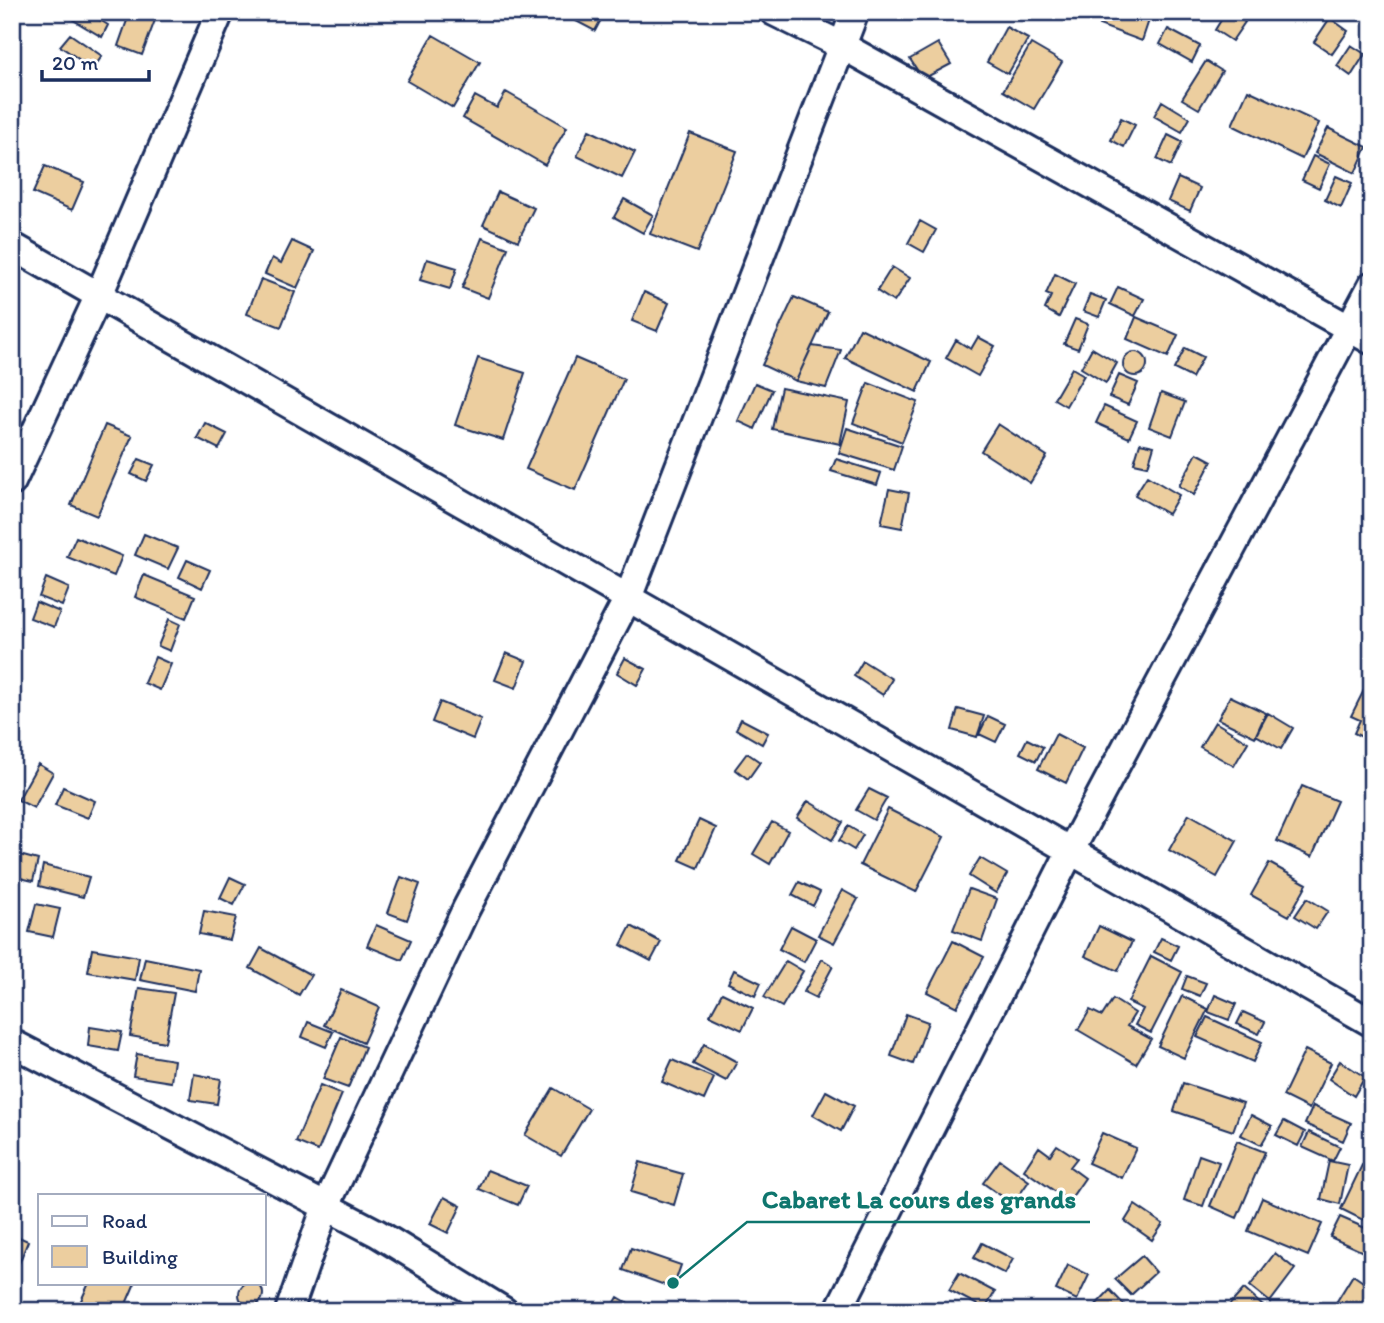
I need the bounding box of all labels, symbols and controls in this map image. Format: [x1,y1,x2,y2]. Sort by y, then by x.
scale bar [42,38,149,82]
text: 20 m [52,50,99,75]
callout: Cabaret La cours des grands [747,1175,1090,1222]
text: Cabaret La cours des grands [762,1183,1076,1215]
legend [38,1194,266,1284]
text: Road [102,1208,148,1233]
text: Building [102,1244,178,1269]

